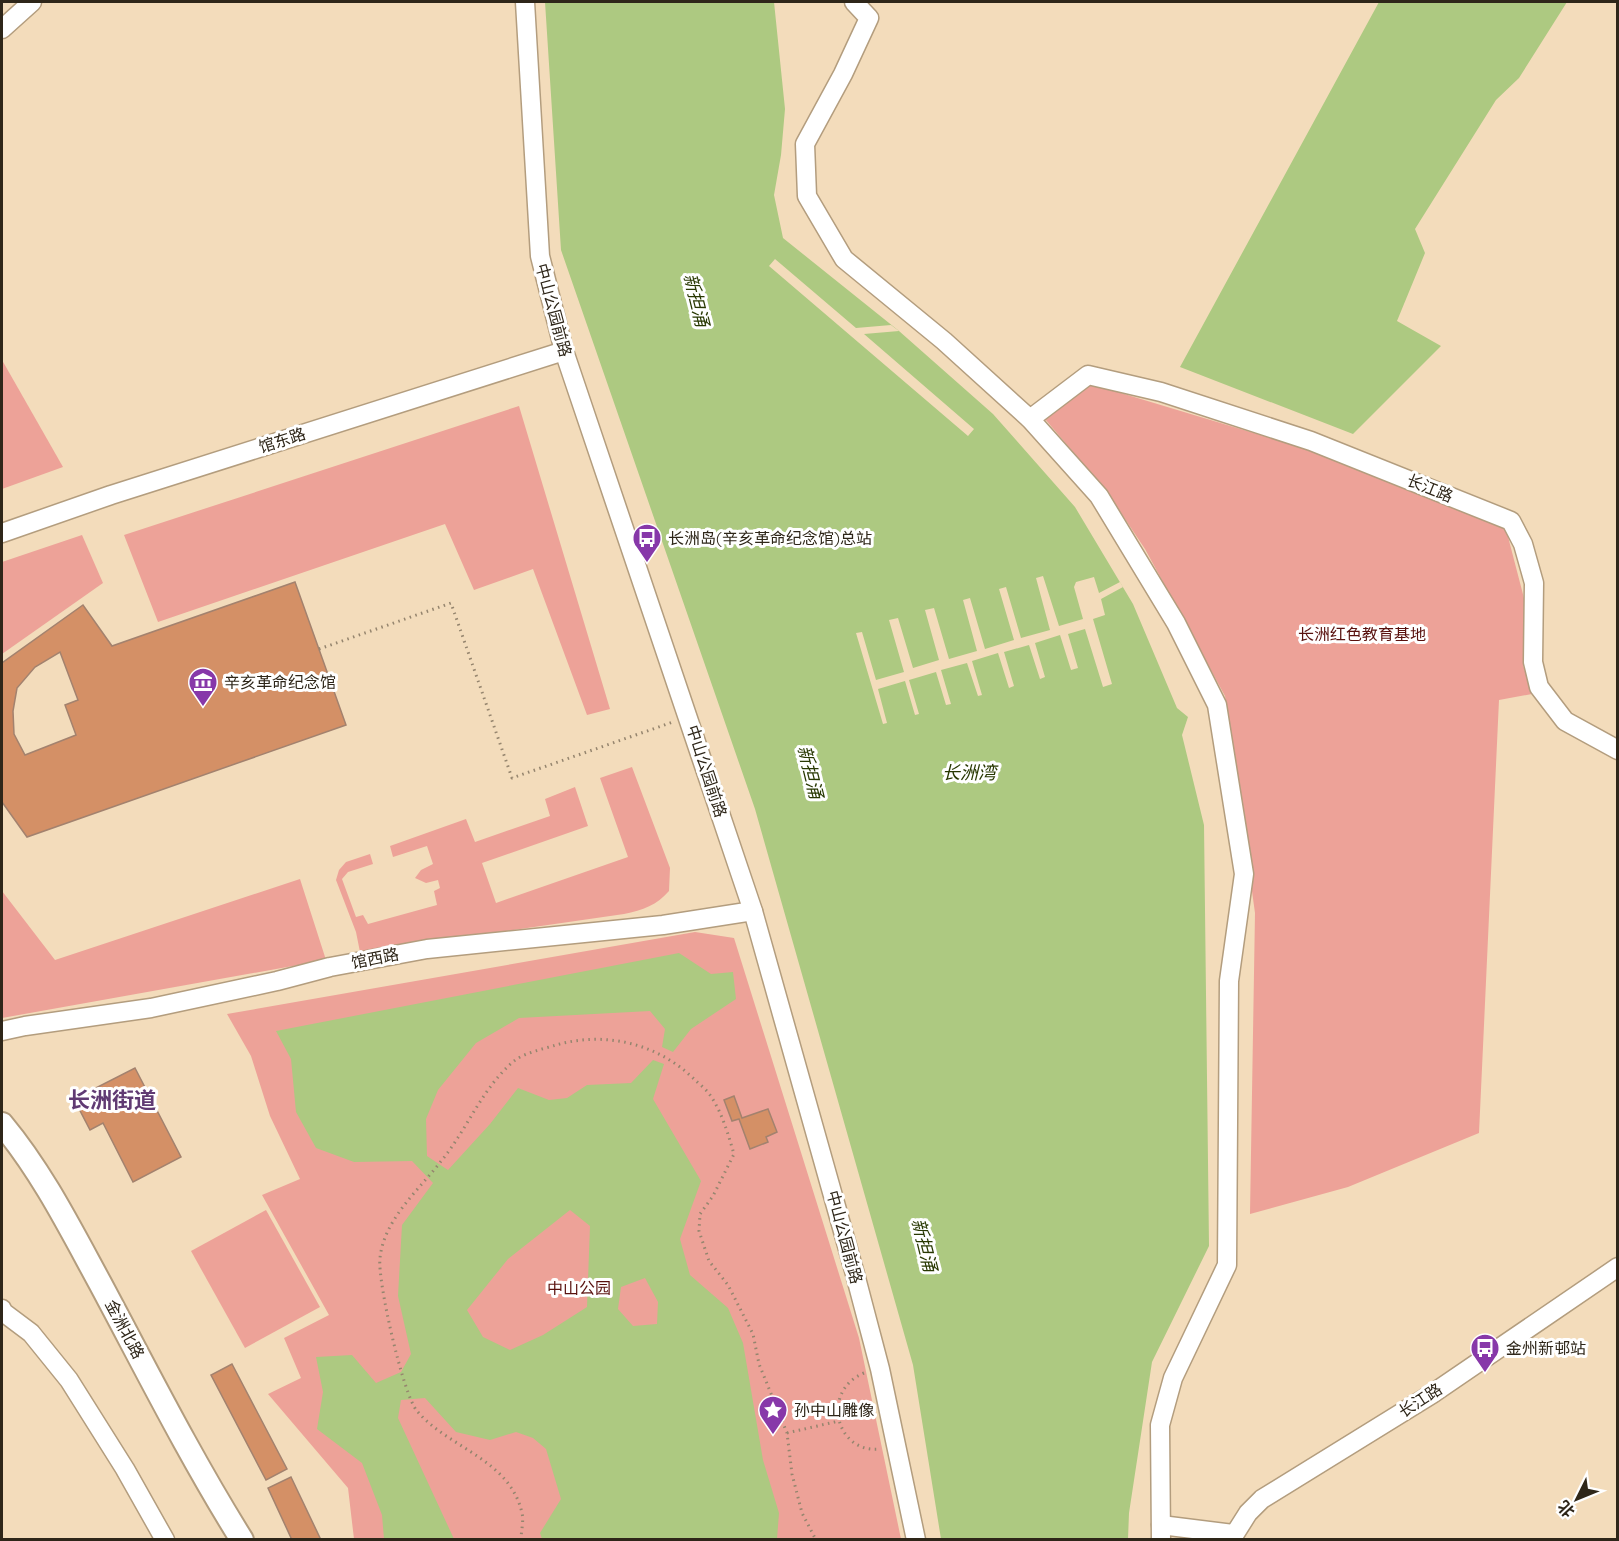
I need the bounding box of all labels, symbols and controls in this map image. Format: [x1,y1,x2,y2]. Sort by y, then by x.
street label: 中山公园前路 [532,261,576,359]
water label: 新担涌 [679,271,715,331]
street label: 馆东路 [256,423,308,457]
street label: 长江路 [1404,470,1456,506]
bus stop icon: 长洲岛(辛亥革命纪念馆)总站 [631,522,663,564]
place label: 长洲岛(辛亥革命纪念馆)总站 [668,528,872,548]
park label: 长洲红色教育基地 [1298,624,1426,644]
museum icon: 辛亥革命纪念馆 [187,666,219,708]
place label: 辛亥革命纪念馆 [224,672,336,692]
street label: 中山公园前路 [683,722,731,820]
water label: 新担涌 [793,743,829,803]
water label: 长洲湾 [942,761,999,784]
street label: 馆西路 [350,944,400,972]
district label: 长洲街道 [68,1086,156,1114]
street label: 中山公园前路 [823,1188,867,1286]
water label: 新担涌 [907,1216,943,1276]
park label: 中山公园 [547,1278,611,1298]
street label: 金洲北路 [101,1296,149,1362]
bus stop icon: 金州新邨站 [1469,1332,1501,1374]
place label: 金州新邨站 [1506,1338,1586,1358]
street label: 长江路 [1394,1379,1446,1421]
place icon: 孙中山雕像 [757,1394,789,1436]
place label: 孙中山雕像 [794,1400,874,1420]
north arrow [1547,1469,1607,1529]
text: 北 [1553,1497,1579,1522]

